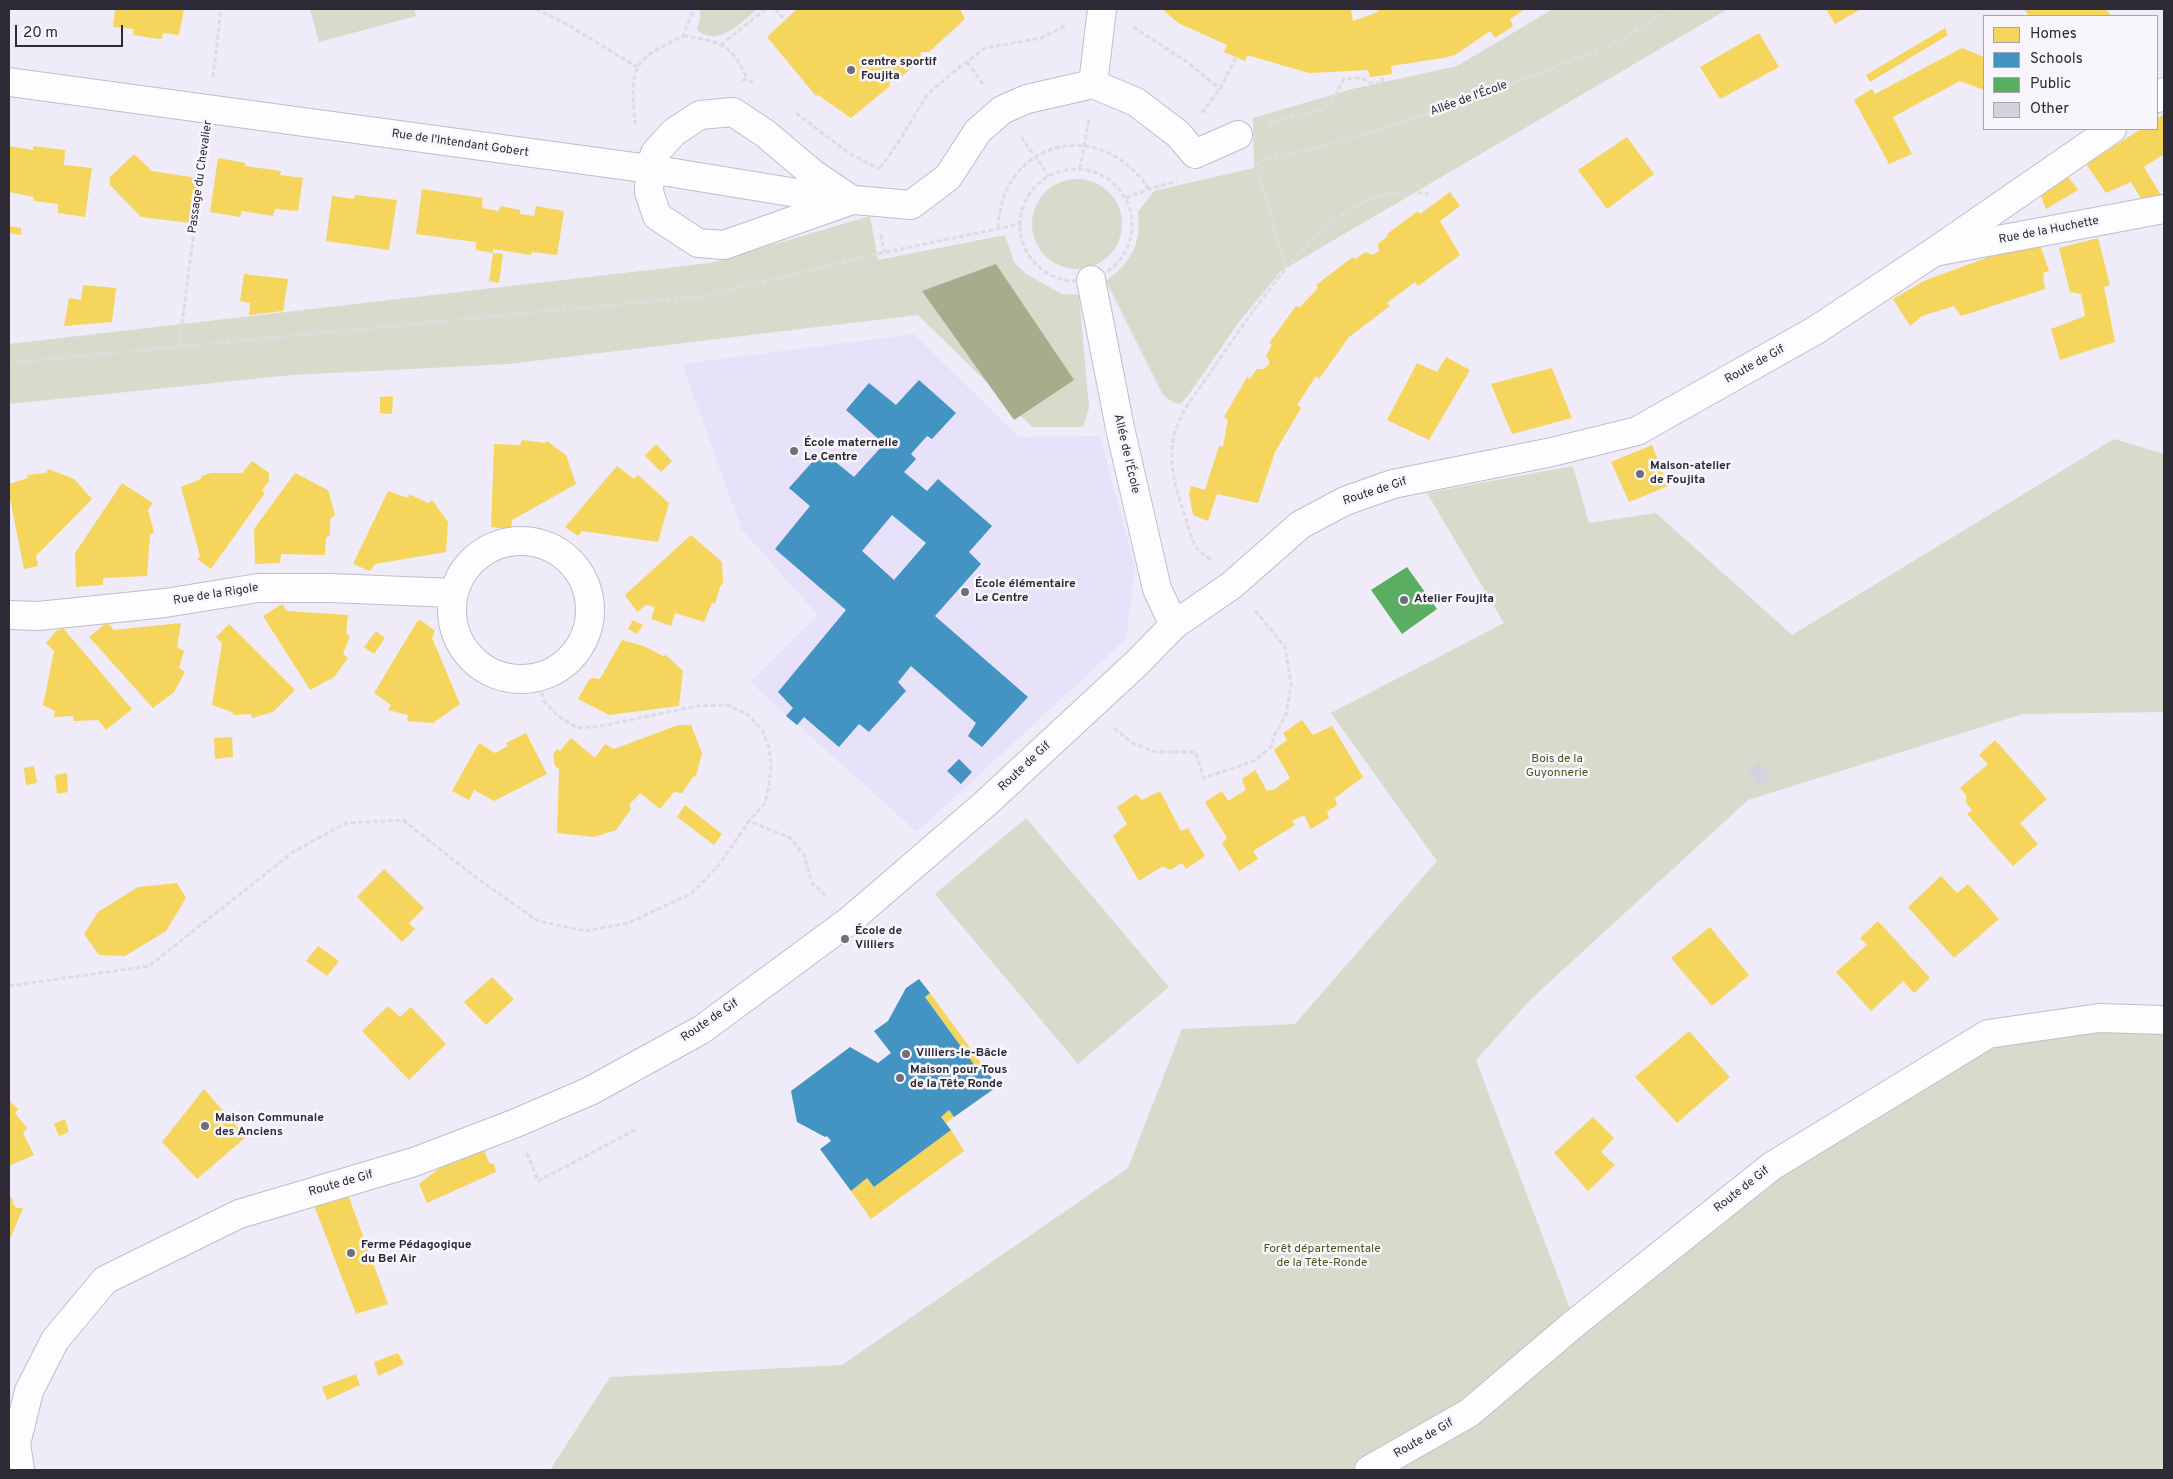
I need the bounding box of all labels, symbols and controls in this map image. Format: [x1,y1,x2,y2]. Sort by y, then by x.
scale bar [18,15,125,47]
legend [1983,15,2158,130]
text: 20 m [23,24,58,43]
text: Homes [2030,25,2077,44]
text: Schools [2030,50,2083,69]
place label: centre sportif Foujita [861,56,937,84]
marker: centre sportif Foujita [845,64,857,76]
text: Public [2030,75,2071,94]
street label: Allée de l'École [1428,78,1510,120]
text: Other [2030,100,2069,119]
street label: Passage du Chevalier [186,119,216,235]
street label: Rue de l'Intendant Gobert [390,127,530,161]
street label: Rue de la Huchette [1998,214,2100,248]
street label: Route de Gif [1723,343,1787,387]
street label: Allée de l'École [1110,413,1142,495]
place label: École maternelle Le Centre [804,437,898,465]
marker: École maternelle Le Centre [788,445,800,457]
place label: Maison-atelier de Foujita [1650,460,1731,488]
marker: Maison-atelier de Foujita [1634,468,1646,480]
street label: Route de Gif [1341,475,1409,509]
place label: École élémentaire Le Centre [975,578,1076,606]
street label: Rue de la Rigole [172,581,260,609]
marker: École élémentaire Le Centre [959,586,971,598]
place label: Atelier Foujita [1414,593,1494,607]
marker: Atelier Foujita [1398,594,1410,606]
street label: Route de Gif [996,739,1054,795]
park label: Bois de la Guyonnerie [1526,753,1588,781]
place label: École de Villiers [855,925,902,953]
marker: École de Villiers [839,933,851,945]
street label: Route de Gif [679,997,741,1045]
place label: Villiers-le-Bâcle [916,1047,1007,1061]
marker: Villiers-le-Bâcle [900,1048,912,1060]
place label: Maison pour Tous de la Tête Ronde [910,1064,1007,1092]
marker: Maison pour Tous de la Tête Ronde [894,1072,906,1084]
place label: Maison Communale des Anciens [215,1112,324,1140]
marker: Maison Communale des Anciens [199,1120,211,1132]
street label: Route de Gif [1712,1164,1772,1216]
street label: Route de Gif [307,1168,375,1200]
place label: Ferme Pédagogique du Bel Air [361,1239,471,1267]
park label: Forêt départementale de la Tête-Ronde [1263,1243,1381,1271]
marker: Ferme Pédagogique du Bel Air [345,1247,357,1259]
street label: Route de Gif [1392,1416,1456,1462]

